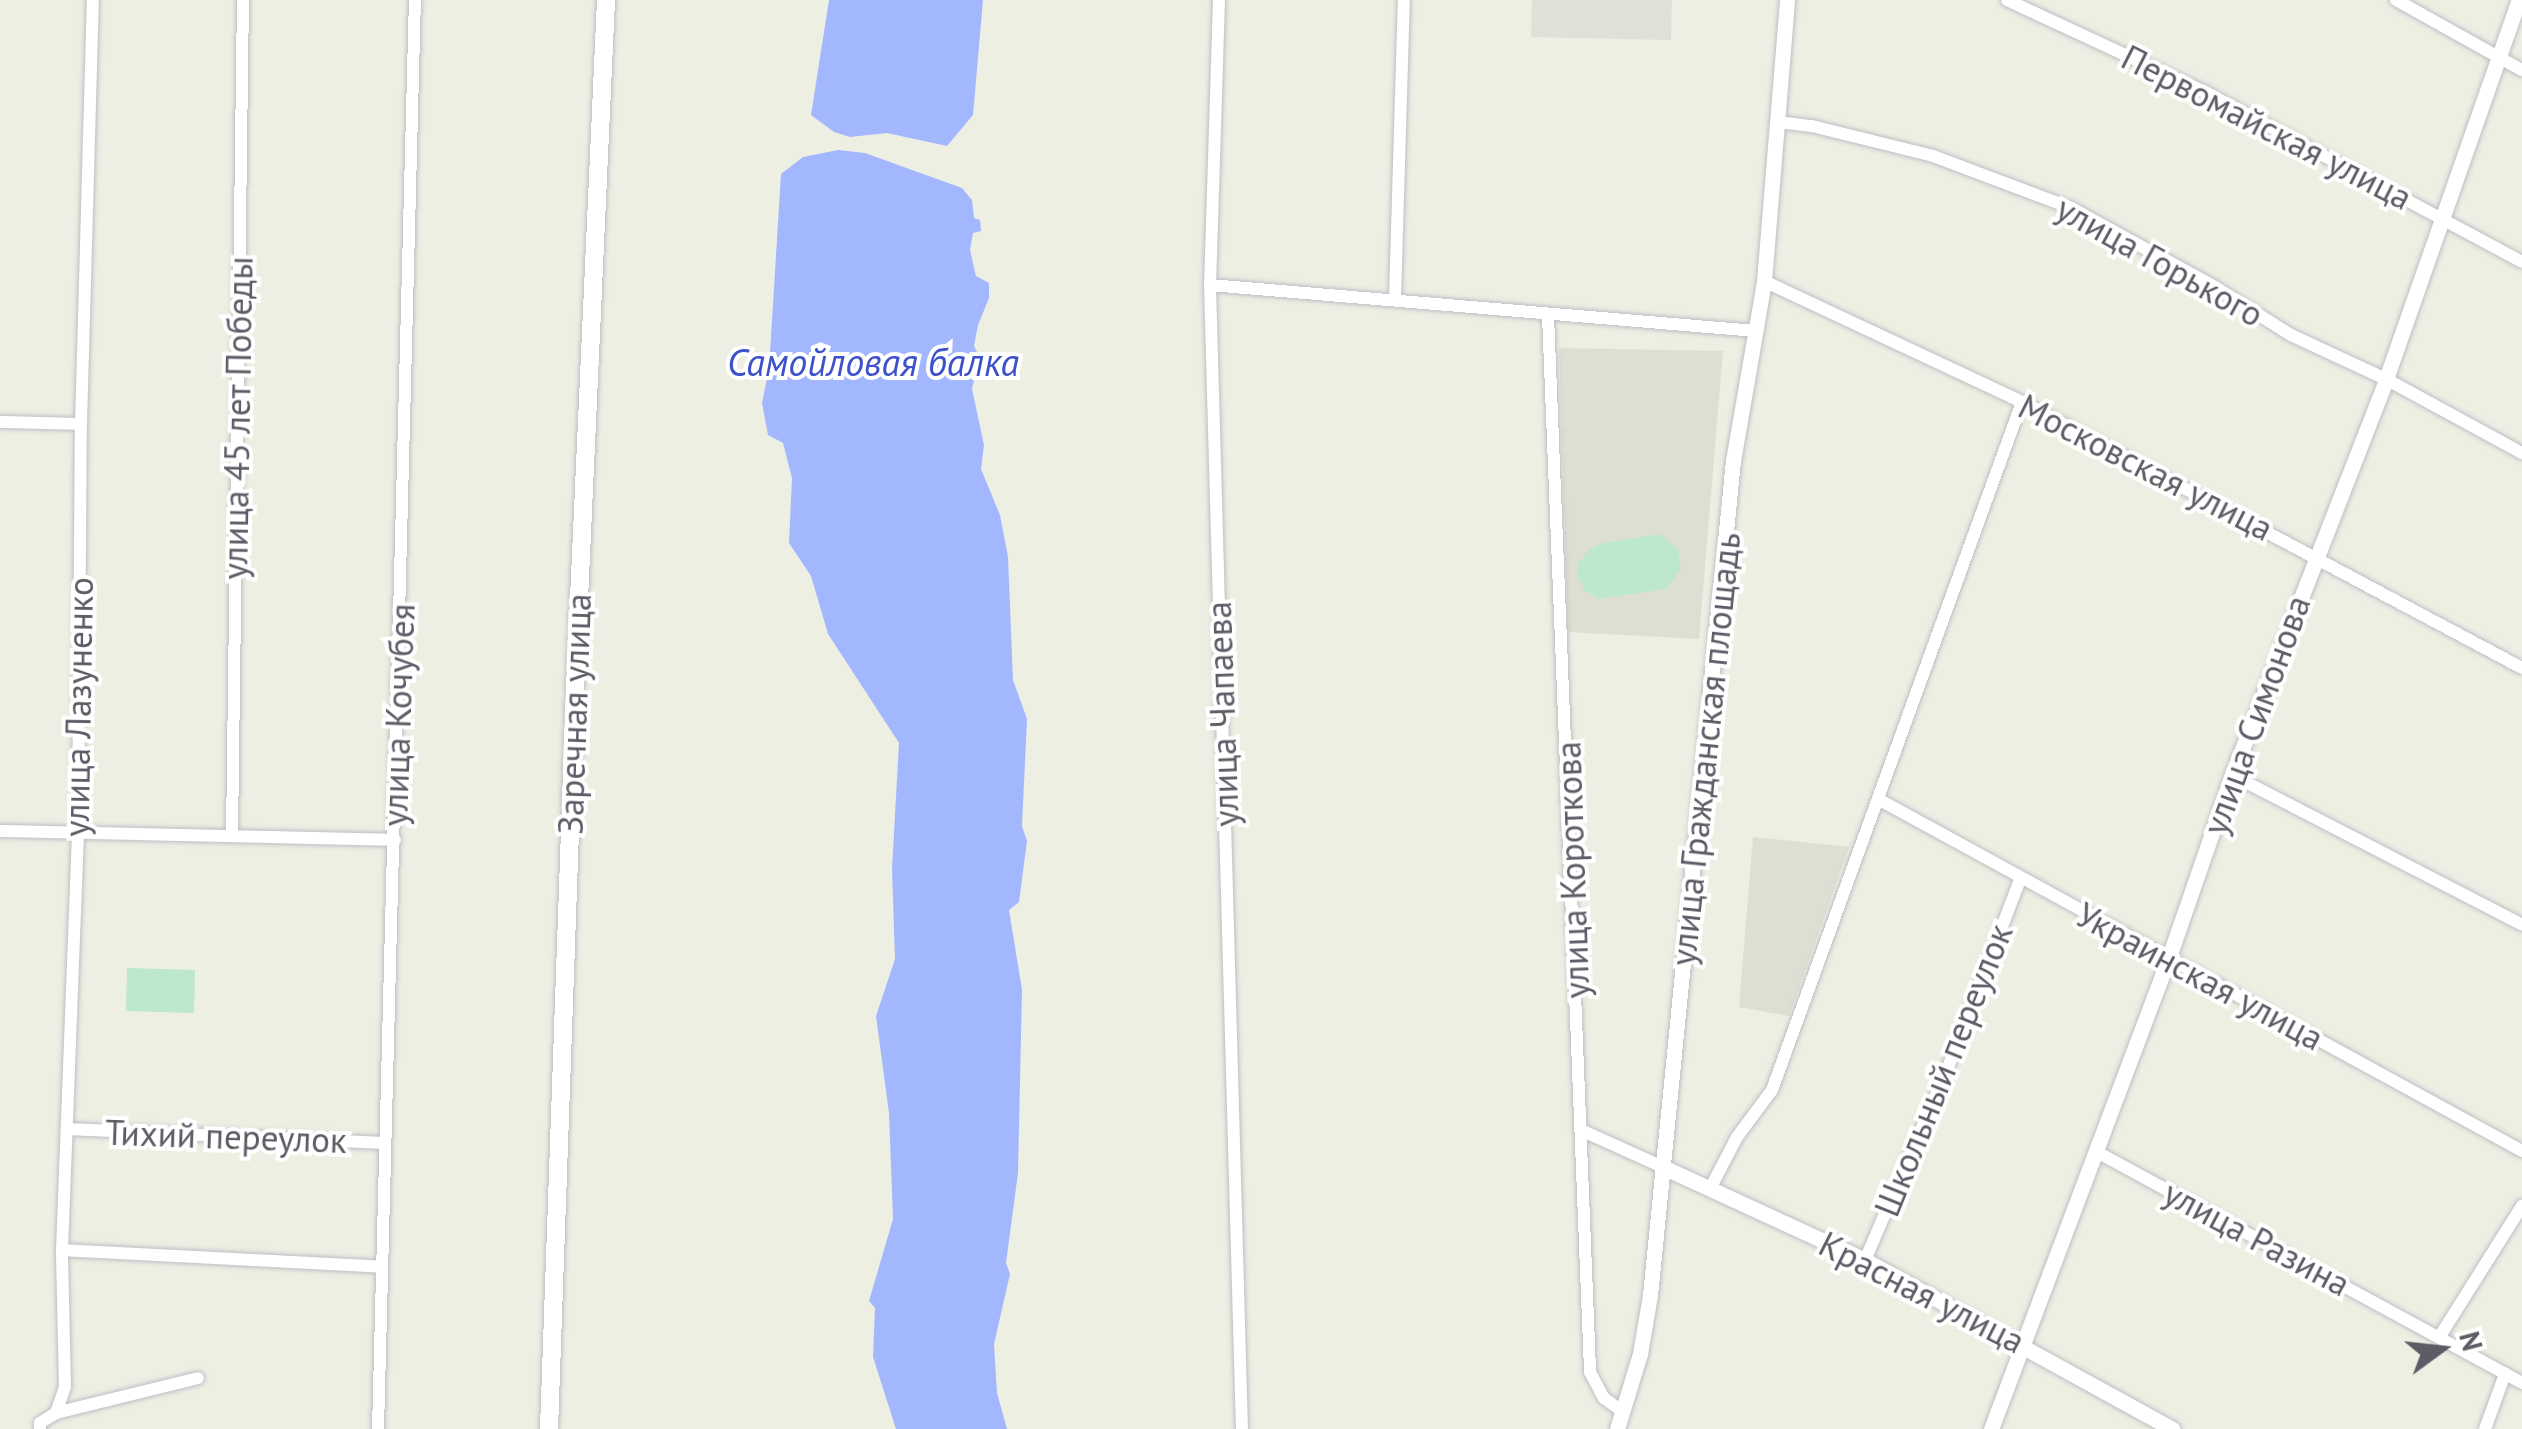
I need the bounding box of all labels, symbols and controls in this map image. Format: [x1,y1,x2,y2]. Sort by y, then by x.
street label: Первомайская улица [2115,36,2419,218]
street label: улица Горького [2049,187,2271,335]
street label: улица 45 лет Победы [213,256,261,580]
water label: Самойловая балка [727,339,1019,385]
street label: Московская улица [2012,385,2280,549]
street label: улица Гражданская площадь [1661,530,1749,968]
street label: улица Лазуненко [55,577,101,837]
street label: улица Симонова [2193,590,2319,840]
street label: Заречная улица [549,593,599,835]
street label: улица Чапаева [1197,601,1247,827]
street label: улица Кочубея [373,603,423,827]
street label: улица Короткова [1547,741,1597,999]
street label: Украинская улица [2069,893,2331,1059]
street label: Школьный переулок [1865,918,2021,1222]
street label: Тихий переулок [104,1111,348,1161]
street label: улица Разина [2157,1171,2357,1305]
street label: Красная улица [1812,1222,2032,1362]
north arrow [2392,1299,2492,1399]
text: N [2451,1327,2492,1355]

